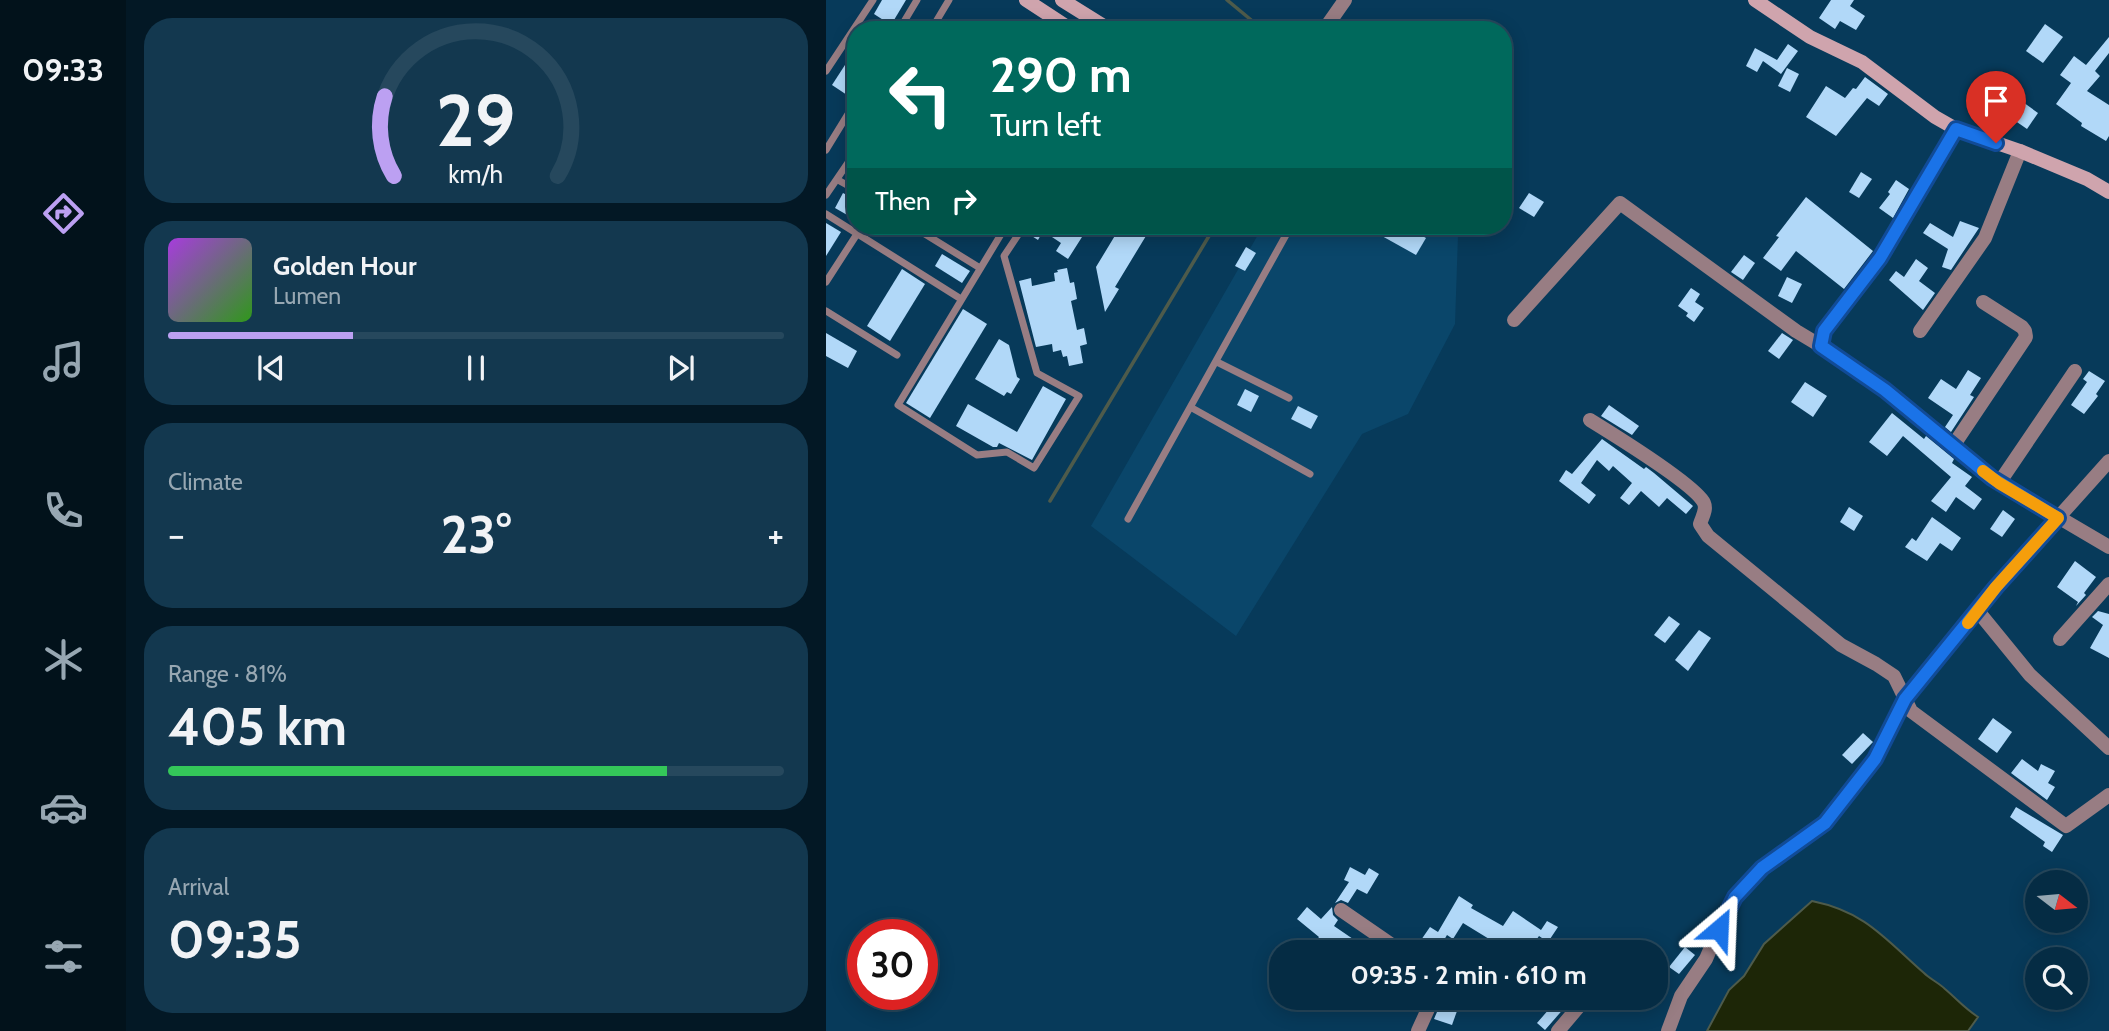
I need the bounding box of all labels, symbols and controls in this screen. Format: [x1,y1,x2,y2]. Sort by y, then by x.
text: 290 m [990,45,1132,104]
icon: left [875,49,966,140]
text: 09:33 [22,50,104,89]
pin [1966,71,2026,143]
text: 29 [436,77,516,165]
icon: arrive [1977,82,2015,120]
text: Turn left [990,105,1101,144]
text: km/h [449,159,503,189]
icon: right [945,182,983,220]
text: Then [875,185,931,217]
icon: directions [39,189,88,238]
text: Golden Hour [273,250,416,282]
text: Lumen [273,282,341,310]
icon: music [39,337,88,386]
icon: previous [252,349,290,387]
icon: pause [457,349,495,387]
icon: next [662,349,700,387]
text: Climate [168,468,243,496]
icon: phone [39,486,88,535]
text: 23° [441,503,511,566]
text: − [168,511,185,558]
text: + [767,511,784,558]
icon: climate [39,635,88,684]
text: Range · 81% [168,660,287,688]
text: 405 km [168,695,347,758]
icon: car [39,783,88,832]
north arrow [2025,870,2088,933]
map controls [2025,870,2088,1010]
text: Arrival [168,873,229,901]
position arrow [1682,892,1756,966]
text: 09:35 [168,908,301,971]
speed limit sign: 30 [847,919,938,1010]
icon: filters [39,932,88,981]
button: search [2025,947,2088,1010]
text: 09:35 · 2 min · 610 m [1351,959,1586,991]

